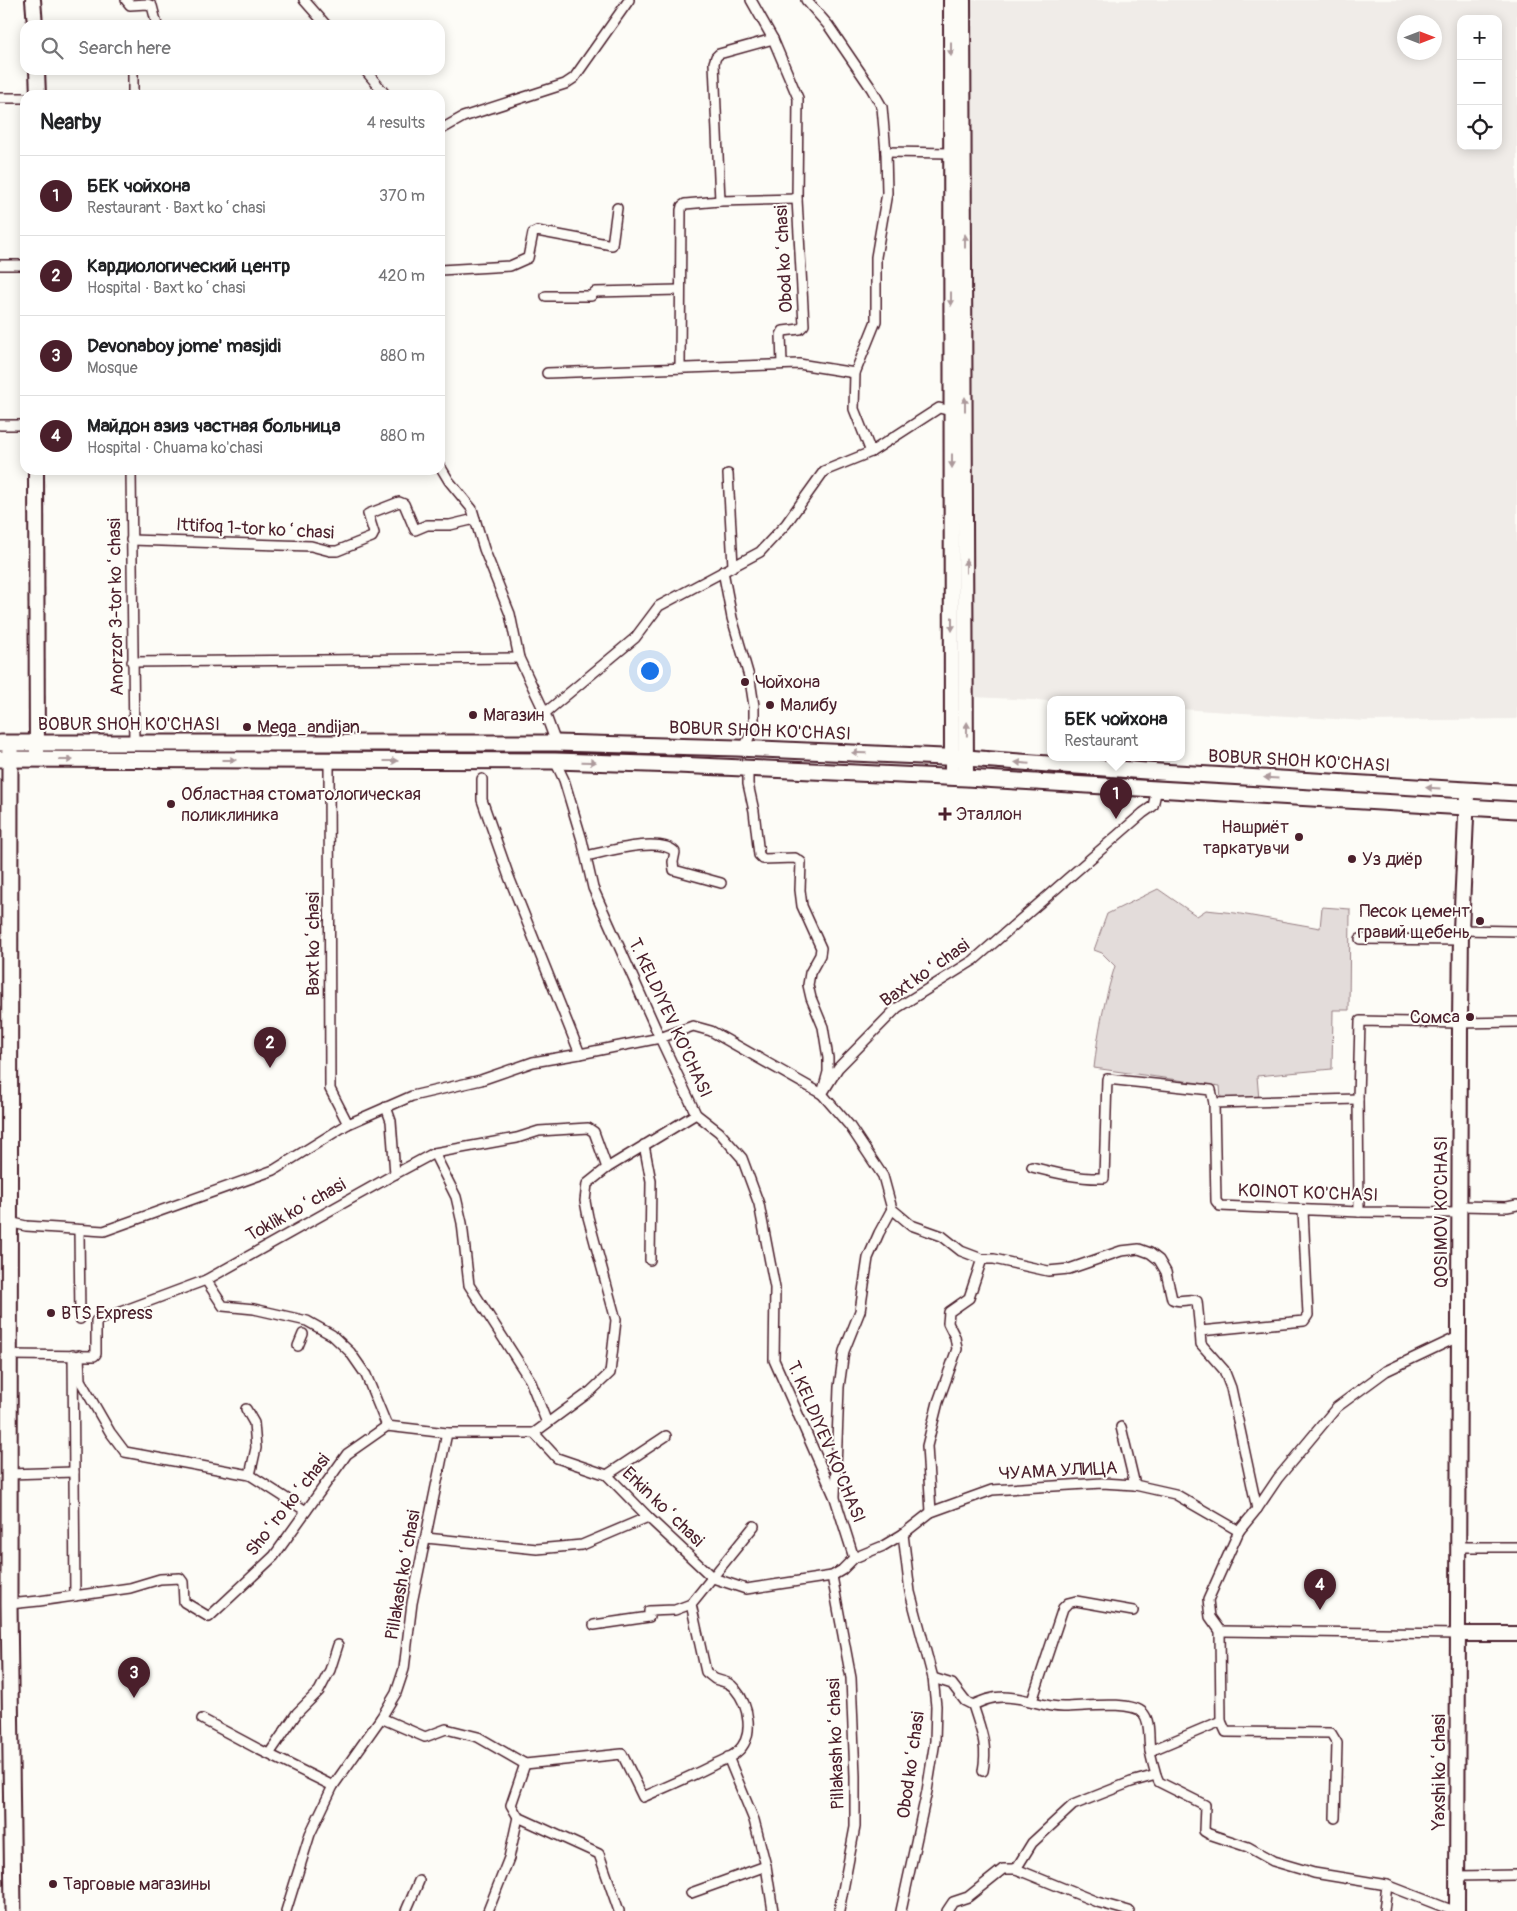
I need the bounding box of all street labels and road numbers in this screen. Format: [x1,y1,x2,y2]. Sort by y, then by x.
street label: Obod koʻchasi [770,205,798,313]
street label: Ittifoq 1-tor koʻchasi [175,513,335,545]
street label: Anorzor 3-tor koʻchasi [103,518,129,696]
street label: BOBUR SHOH KO'CHASI [38,713,220,736]
street label: BOBUR SHOH KO'CHASI [669,716,851,746]
street label: BOBUR SHOH KO'CHASI [1207,745,1391,777]
street label: Baxt koʻchasi [302,892,325,996]
street label: Baxt koʻchasi [876,934,974,1012]
street label: T. KELDIYEV KO'CHASI [623,935,717,1101]
street label: QOSIMOV KO'CHASI [1430,1136,1453,1288]
street label: Toklik koʻchasi [242,1173,350,1247]
street label: KOINOT KO'CHASI [1237,1179,1379,1207]
street label: T. KELDIYEV KO'CHASI [782,1358,870,1526]
street label: Shoʻro koʻchasi [241,1449,335,1561]
street label: ЧУАМА УЛИЦА [998,1456,1118,1486]
street label: Erkin koʻchasi [617,1462,709,1552]
street label: Pillakash koʻchasi [380,1508,426,1642]
street label: Pillakash koʻchasi [822,1678,850,1810]
street label: Obod koʻchasi [892,1710,930,1820]
street label: Yaxshi koʻchasi [1428,1714,1451,1831]

